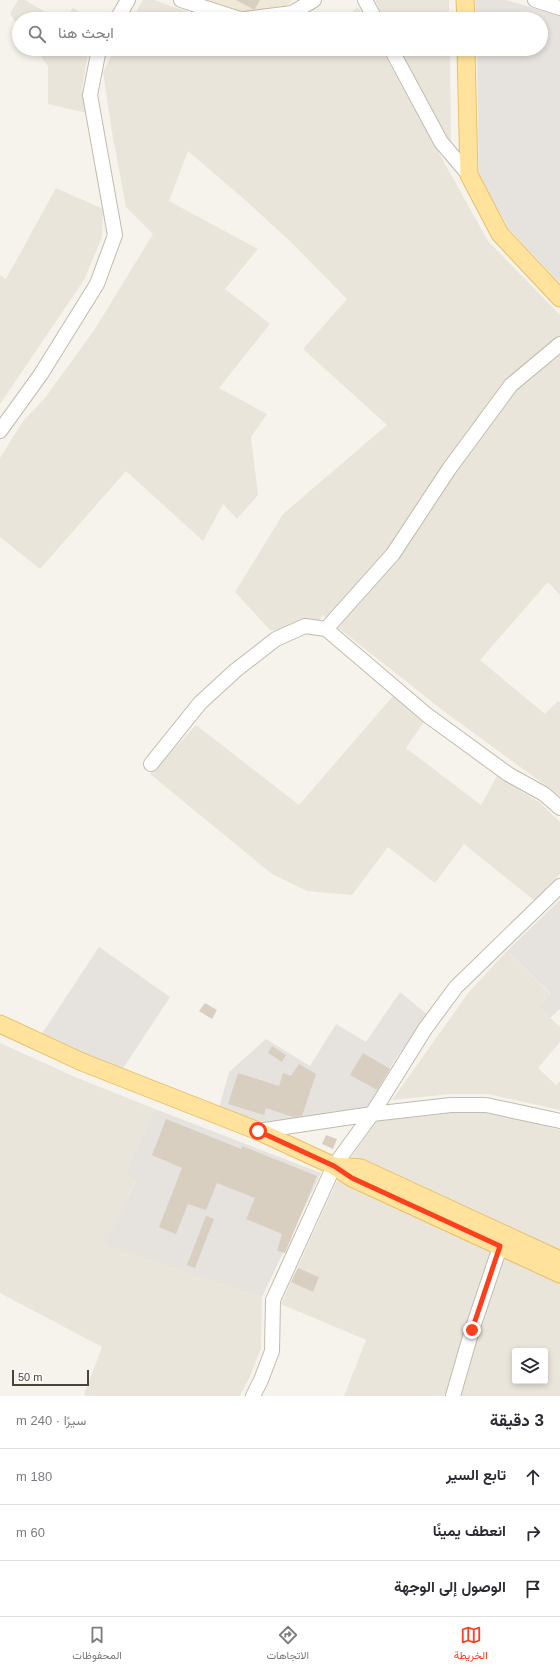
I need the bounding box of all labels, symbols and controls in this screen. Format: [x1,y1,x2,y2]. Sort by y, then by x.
search box [12,12,548,56]
icon: search [26,23,48,45]
text: ابحث هنا [58,24,114,41]
route start [249,1122,267,1140]
route end [463,1321,481,1339]
map controls [512,1348,548,1384]
button: layers [512,1348,548,1384]
scale bar [12,1368,89,1387]
text: 50 m [18,1371,42,1383]
text: 3 دقيقة [490,1411,544,1430]
text: سيرًا · 240 m [16,1413,86,1428]
text: تابع السير [446,1466,506,1483]
icon: ahead [522,1466,544,1488]
text: 180 m [16,1469,52,1484]
text: انعطف يمينًا [433,1522,506,1539]
icon: right [522,1522,544,1544]
text: 60 m [16,1525,45,1540]
text: الوصول إلى الوجهة [394,1578,506,1595]
icon: arrive [522,1578,544,1600]
tab: المحفوظات [72,1624,122,1665]
tab: الاتجاهات [266,1624,309,1665]
tab: الخريطة [454,1624,488,1665]

